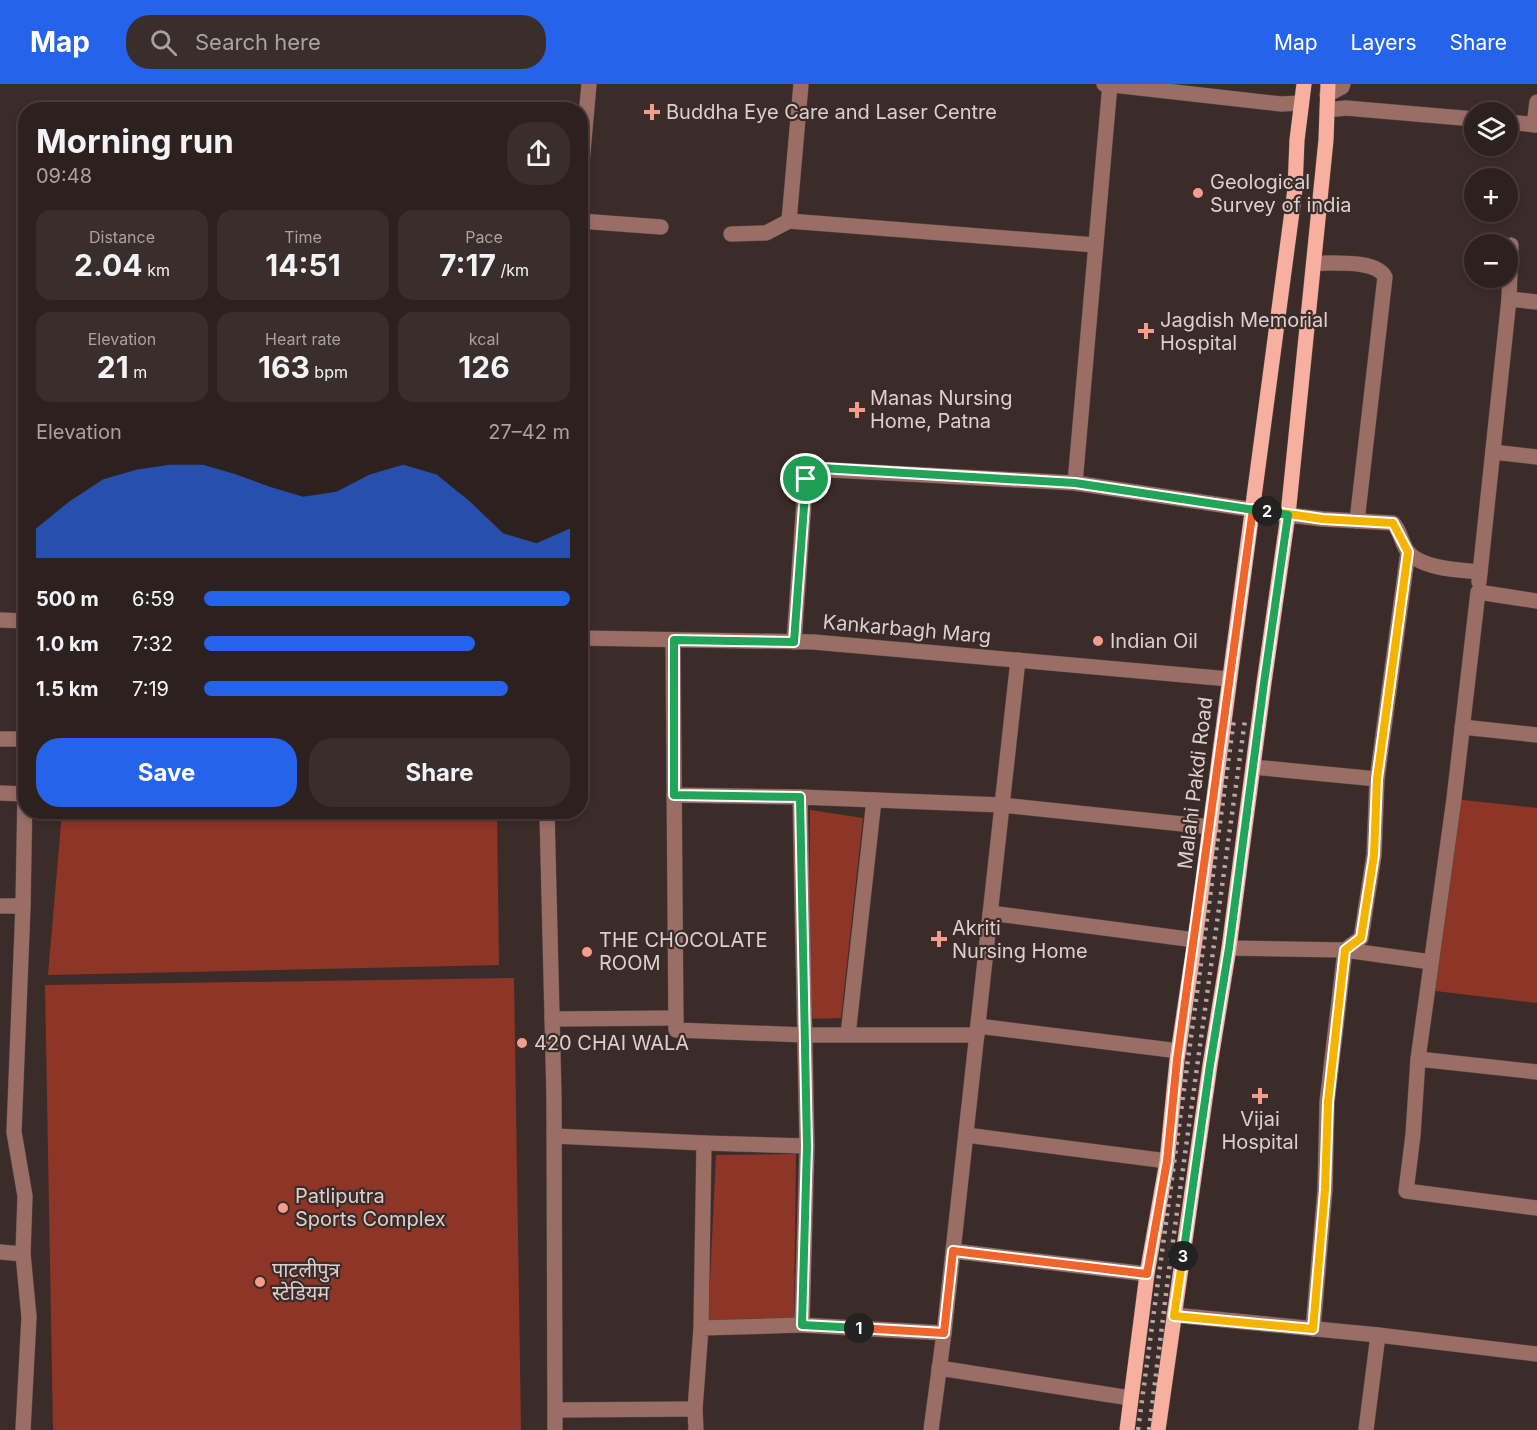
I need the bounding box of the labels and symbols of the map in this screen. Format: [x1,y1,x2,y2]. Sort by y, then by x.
place label: Buddha Eye Care and Laser Centre [666,100,997,124]
marker: Buddha Eye Care and Laser Centre [643,103,661,121]
place label: Geological Survey of india [1210,170,1351,217]
marker: Geological Survey of india [1191,186,1205,200]
place label: Jagdish Memorial Hospital [1160,308,1328,355]
marker: Jagdish Memorial Hospital [1137,322,1155,340]
place label: Manas Nursing Home, Patna [870,386,1012,433]
marker: Manas Nursing Home, Patna [848,401,866,419]
pin [780,453,831,504]
pin: 2 [1252,496,1282,526]
street label: Kankarbagh Marg [822,610,992,648]
place label: Indian Oil [1110,629,1198,653]
marker: Indian Oil [1091,634,1105,648]
street label: Malahi Pakdi Road [1173,696,1217,870]
place label: Akriti Nursing Home [952,916,1088,963]
place label: THE CHOCOLATE ROOM [599,928,767,975]
marker: Akriti Nursing Home [930,930,948,948]
marker: THE CHOCOLATE ROOM [580,945,594,959]
place label: 420 CHAI WALA [534,1031,689,1055]
marker: 420 CHAI WALA [515,1036,529,1050]
marker: Vijai Hospital [1251,1087,1269,1105]
place label: Vijai Hospital [1221,1107,1299,1154]
place label: Patliputra Sports Complex [295,1184,446,1231]
marker: Patliputra Sports Complex [276,1201,290,1215]
pin: 3 [1168,1241,1198,1271]
place label: पाटलीपुत्र स्टेडियम [272,1258,341,1305]
marker: पाटलीपुत्र स्टेडियम [253,1275,267,1289]
pin: 1 [844,1313,874,1343]

